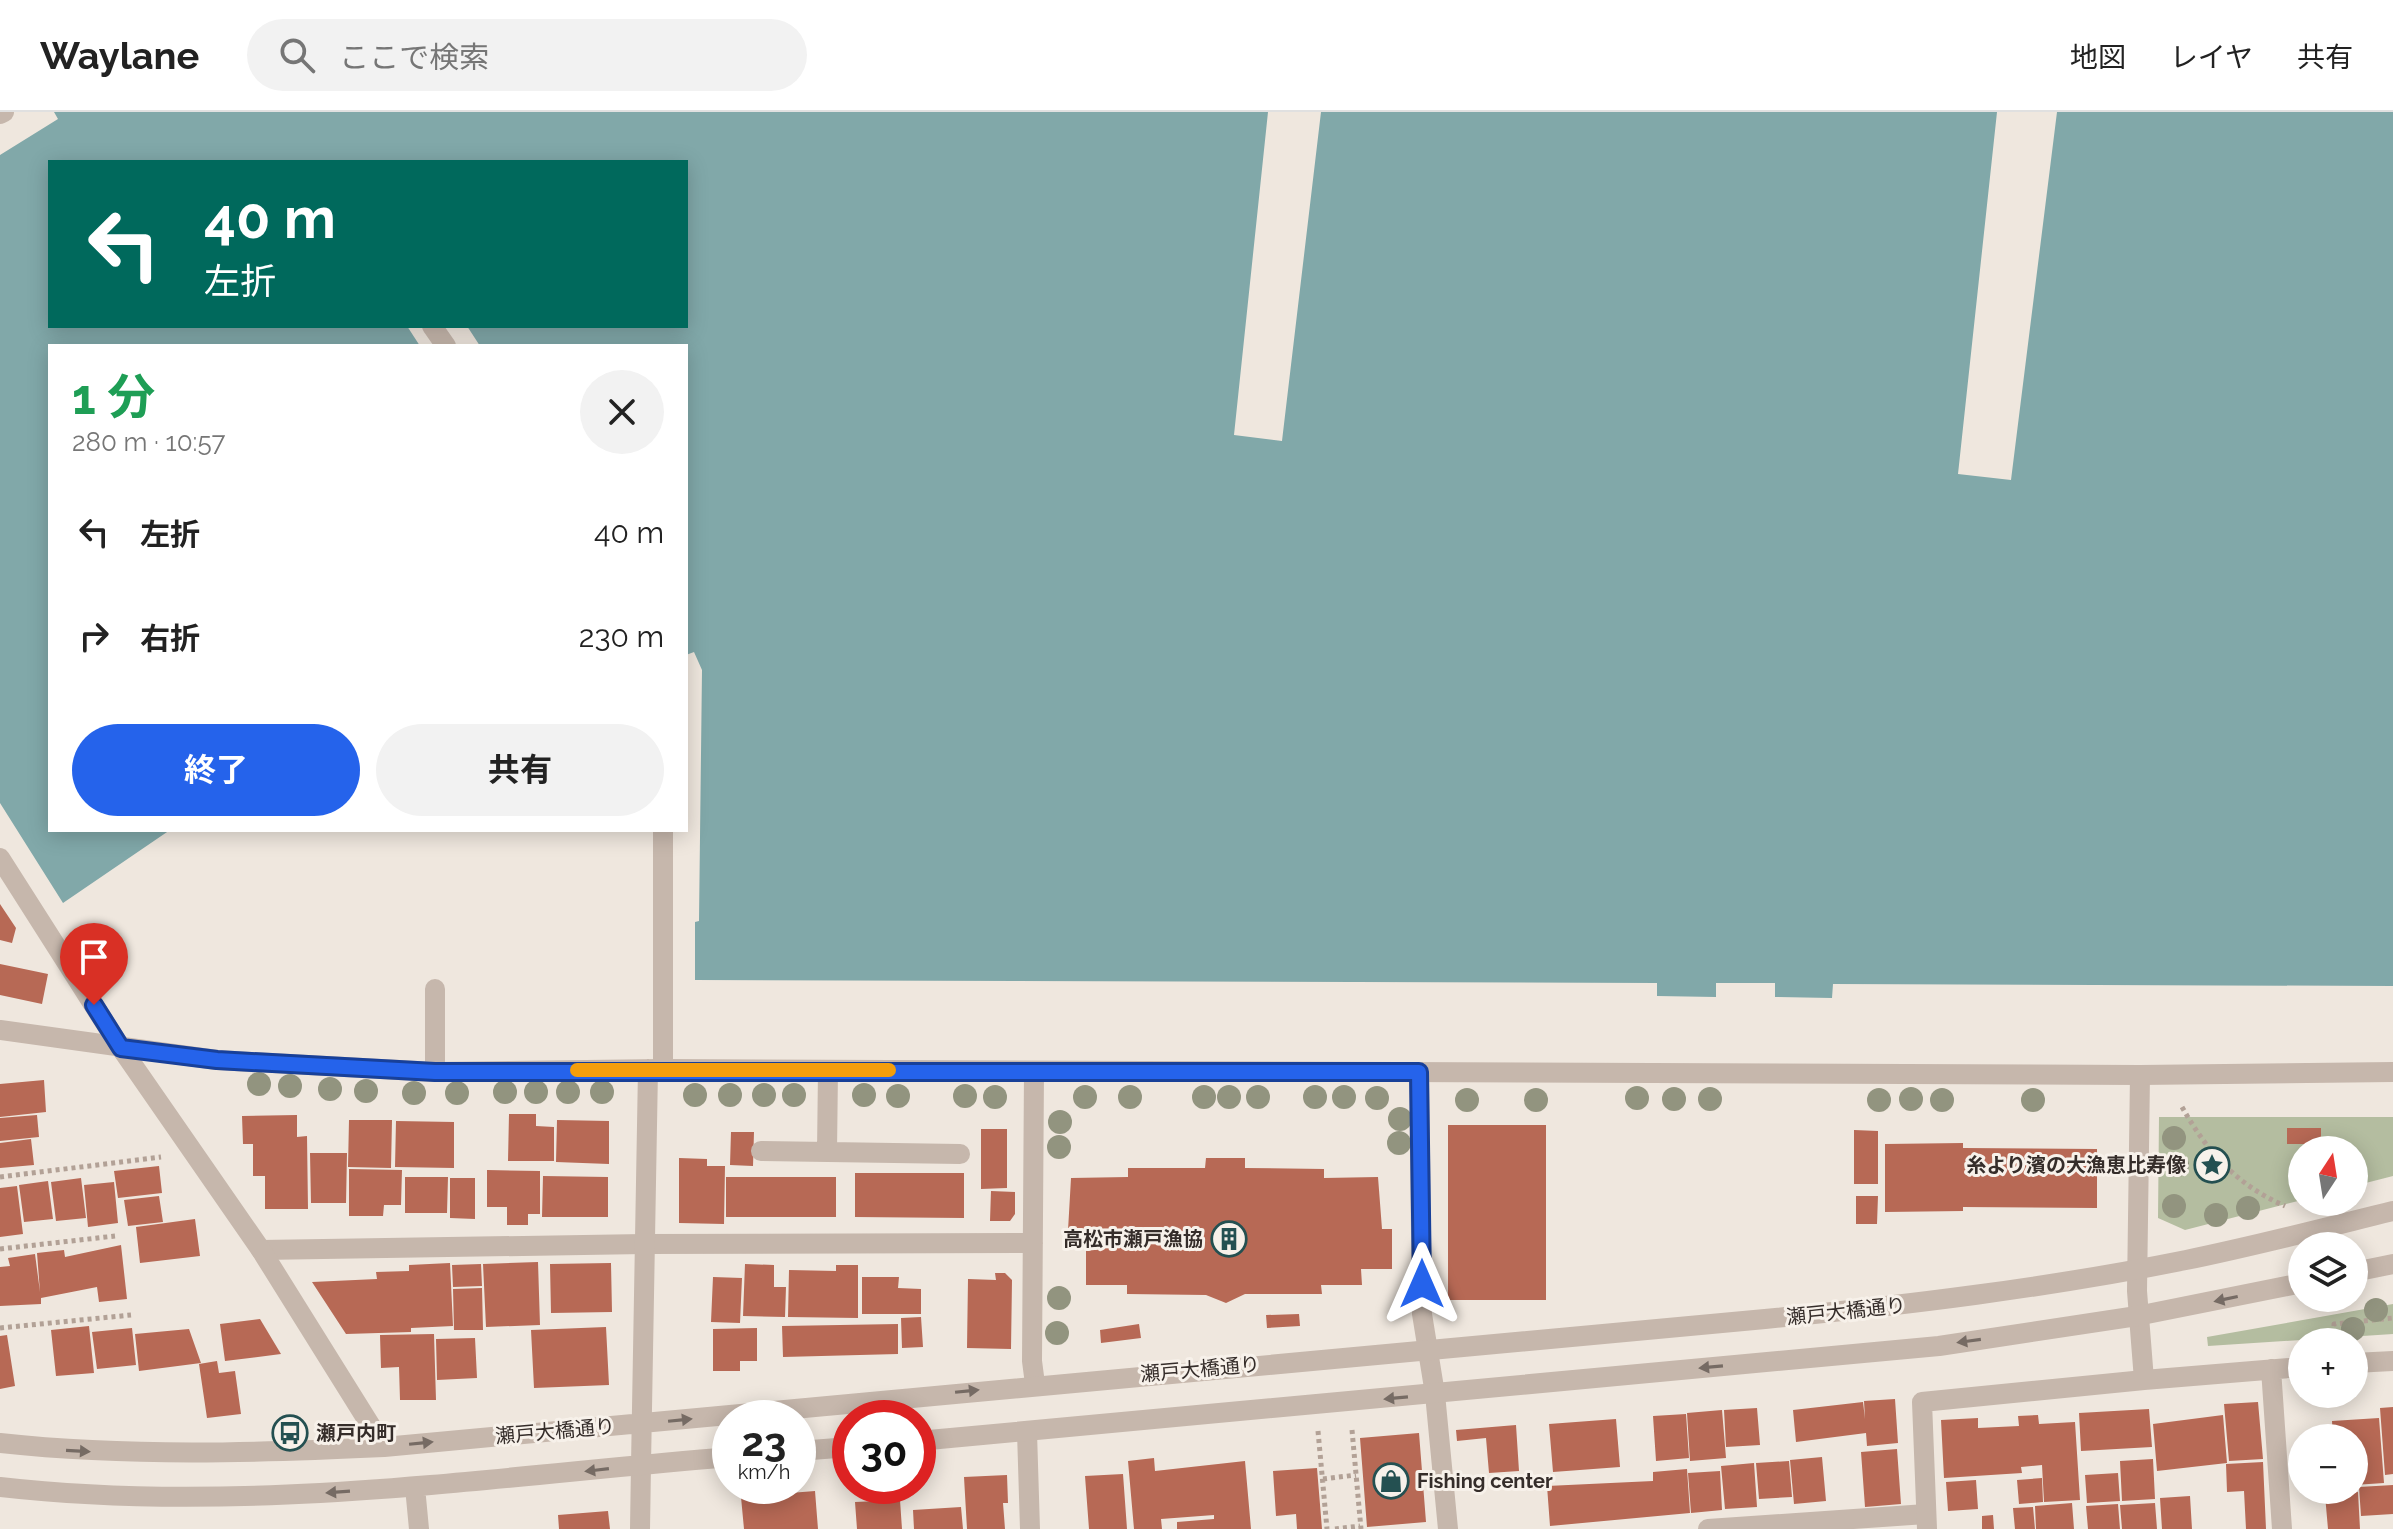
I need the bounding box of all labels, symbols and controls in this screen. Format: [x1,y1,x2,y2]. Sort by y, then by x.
search box [247,19,807,91]
text: Waylane [40,33,199,78]
icon: search [275,33,319,77]
text: ここで検索 [339,40,489,75]
text: 地図 [2070,41,2126,74]
text: レイヤ [2170,41,2253,74]
text: 共有 [2297,41,2353,74]
text: 40 m [204,185,336,251]
icon: left [72,192,176,296]
text: 左折 [204,260,276,302]
text: 1 分 [72,369,155,425]
button: close [580,370,664,454]
text: 280 m · 10:57 [72,427,226,457]
icon: left [72,510,116,554]
text: 40 m [594,515,664,550]
text: 左折 [140,517,200,552]
icon: right [72,614,116,658]
text: 230 m [579,619,664,654]
text: 右折 [140,621,200,656]
button: 終了 [72,724,360,816]
button: 共有 [376,724,664,816]
pin [60,923,128,1005]
icon: arrive [72,935,116,979]
north arrow [2288,1136,2368,1216]
map controls [2288,1136,2368,1504]
place icon: 糸より濱の大漁恵比寿像 [2193,1146,2231,1184]
place label: 糸より濱の大漁恵比寿像 [1966,1153,2186,1177]
building icon: 高松市瀬戸漁協 [1210,1220,1248,1258]
place label: 高松市瀬戸漁協 [1063,1227,1203,1251]
button: layers [2288,1232,2368,1312]
position arrow [1380,1242,1464,1326]
street label: 瀬戸大橋通り [1785,1293,1907,1329]
one-way arrow [2213,1293,2238,1306]
button: + [2288,1328,2368,1408]
one-way arrow [1956,1335,1981,1348]
street label: 瀬戸大橋通り [1139,1352,1261,1386]
one-way arrow [1698,1361,1723,1374]
one-way arrow [955,1384,980,1397]
one-way arrow [1383,1391,1408,1404]
speed limit sign: 30 [832,1400,936,1504]
one-way arrow [668,1413,693,1426]
bus stop icon: 瀬戸内町 [271,1414,309,1452]
street label: 瀬戸大橋通り [494,1414,616,1448]
text: 23 [742,1418,786,1465]
place label: 瀬戸内町 [316,1421,396,1445]
button: − [2288,1424,2368,1504]
one-way arrow [409,1437,434,1450]
one-way arrow [66,1445,91,1458]
text: km/h [738,1460,790,1484]
shop icon: Fishing center [1372,1462,1410,1500]
one-way arrow [584,1464,609,1477]
place label: Fishing center [1417,1469,1553,1493]
one-way arrow [325,1486,350,1499]

